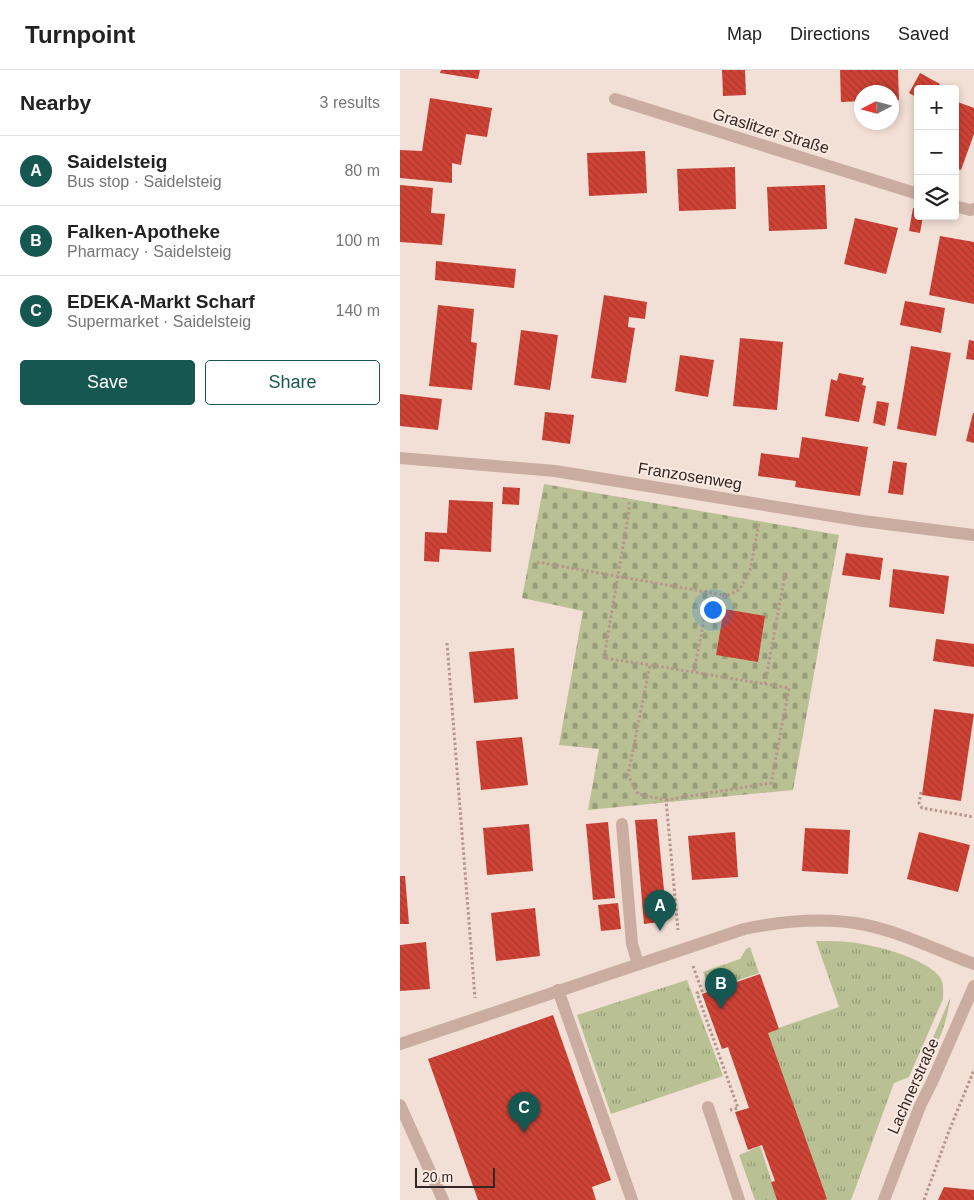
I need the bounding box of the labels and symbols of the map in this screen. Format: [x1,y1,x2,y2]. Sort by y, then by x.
north arrow [854,85,899,130]
street label: Graslitzer Straße [711,105,831,157]
street label: Franzosenweg [637,459,743,493]
your location [700,597,726,623]
pin: A [644,890,676,931]
pin: B [705,968,737,1009]
street label: Lachnerstraße [884,1035,942,1137]
pin: C [508,1092,540,1133]
scale bar [415,1165,495,1188]

